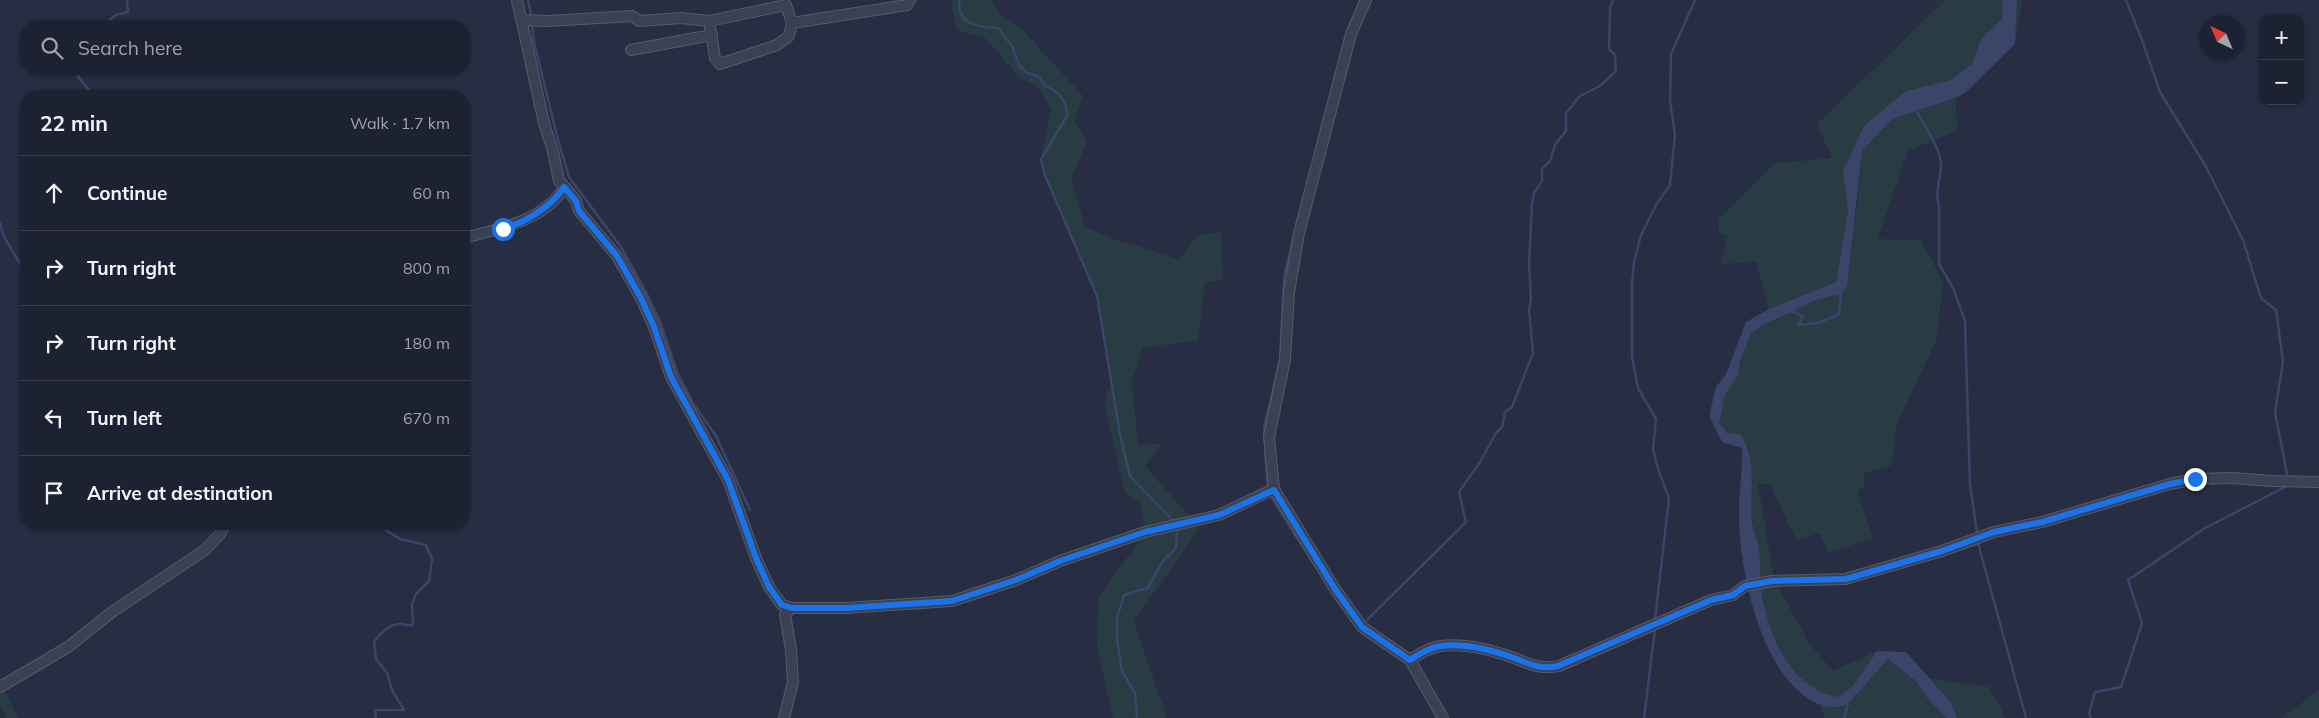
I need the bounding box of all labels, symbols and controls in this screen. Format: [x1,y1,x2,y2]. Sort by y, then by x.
north arrow [2199,15,2244,60]
map controls [2259,15,2304,105]
button: + [2259,15,2304,60]
search box [20,20,470,75]
icon: search [38,34,66,62]
text: Search here [78,36,182,60]
button: − [2259,60,2304,105]
text: 22 min [40,110,108,136]
text: Walk · 1.7 km [350,113,450,133]
icon: ahead [40,179,68,207]
text: Continue [87,181,167,205]
text: 60 m [413,183,450,203]
route start [492,218,515,241]
icon: right [40,254,68,282]
text: Turn right [87,256,176,280]
text: 800 m [403,258,450,278]
icon: right [40,329,68,357]
text: Turn right [87,331,176,355]
text: 180 m [403,333,450,353]
icon: left [40,404,68,432]
text: Turn left [87,406,162,430]
text: 670 m [403,408,450,428]
route end [2184,468,2207,491]
icon: arrive [40,479,68,507]
text: Arrive at destination [87,481,273,505]

